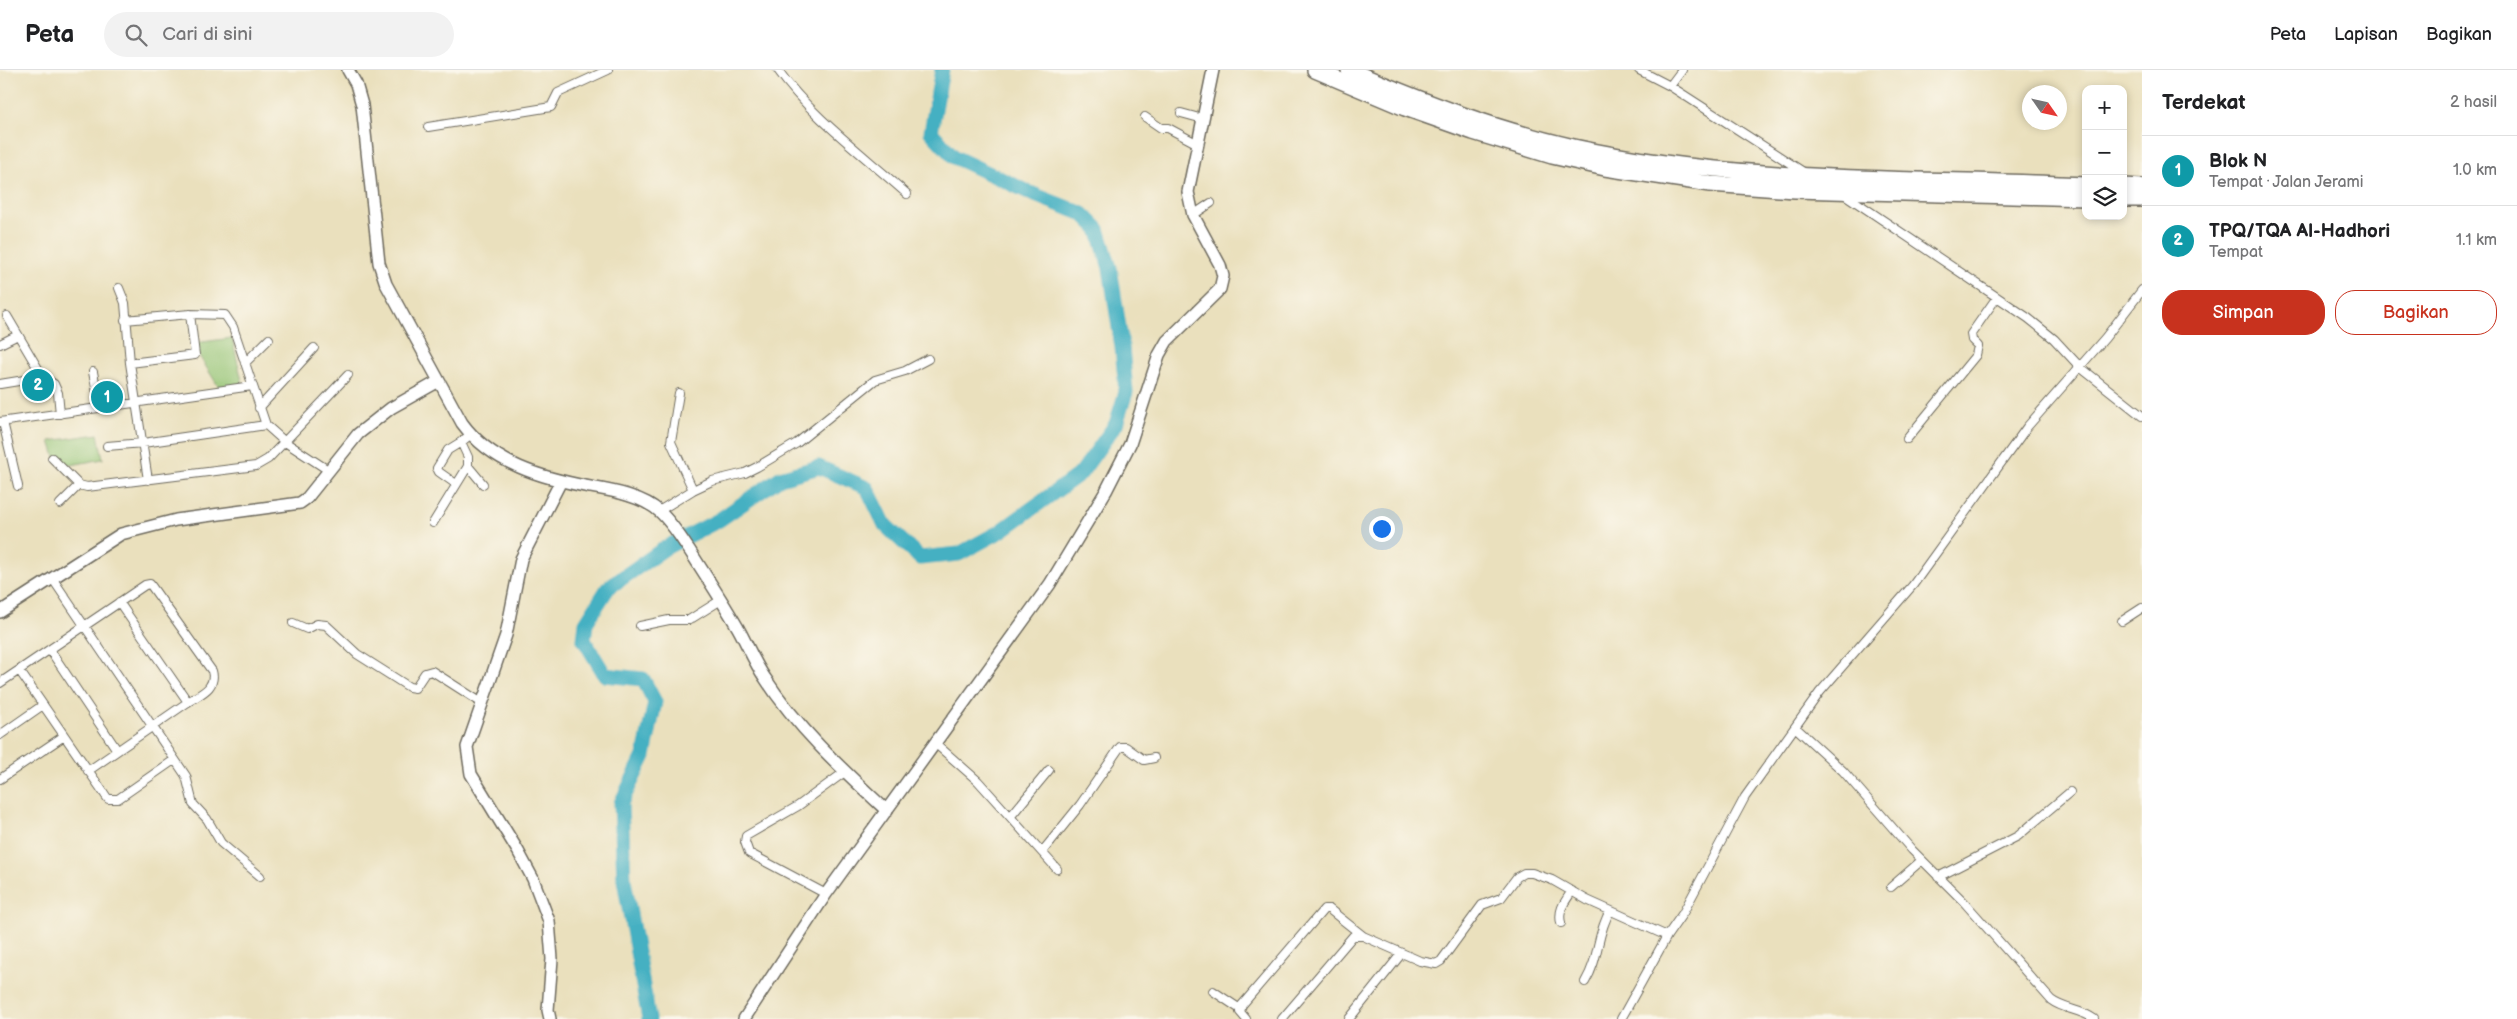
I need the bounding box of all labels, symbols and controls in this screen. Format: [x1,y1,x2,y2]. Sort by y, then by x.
search box [104,12,454,57]
text: Peta [25,20,74,49]
icon: search [122,21,150,49]
text: Cari di sini [162,23,252,46]
text: Peta [2270,24,2306,45]
text: Lapisan [2334,24,2398,45]
text: Bagikan [2426,24,2492,45]
north arrow [2022,85,2067,130]
map controls [2082,85,2127,220]
button: + [2082,85,2127,130]
text: Terdekat [2162,90,2246,115]
text: 2 hasil [2450,93,2497,112]
button: − [2082,130,2127,175]
text: Blok N [2209,150,2267,173]
text: 1 [2175,161,2181,180]
text: 1.0 km [2453,161,2497,180]
text: Tempat · Jalan Jerami [2209,173,2364,192]
button: layers [2082,175,2127,220]
text: TPQ/TQA Al-Hadhori [2209,220,2390,243]
text: 2 [2173,231,2183,250]
text: 1.1 km [2456,231,2497,250]
text: Tempat [2209,243,2263,262]
button: Simpan [2162,290,2325,335]
button: Bagikan [2335,290,2497,335]
pin: 2 [22,366,54,404]
pin: 1 [91,378,123,416]
your location [1369,516,1395,542]

